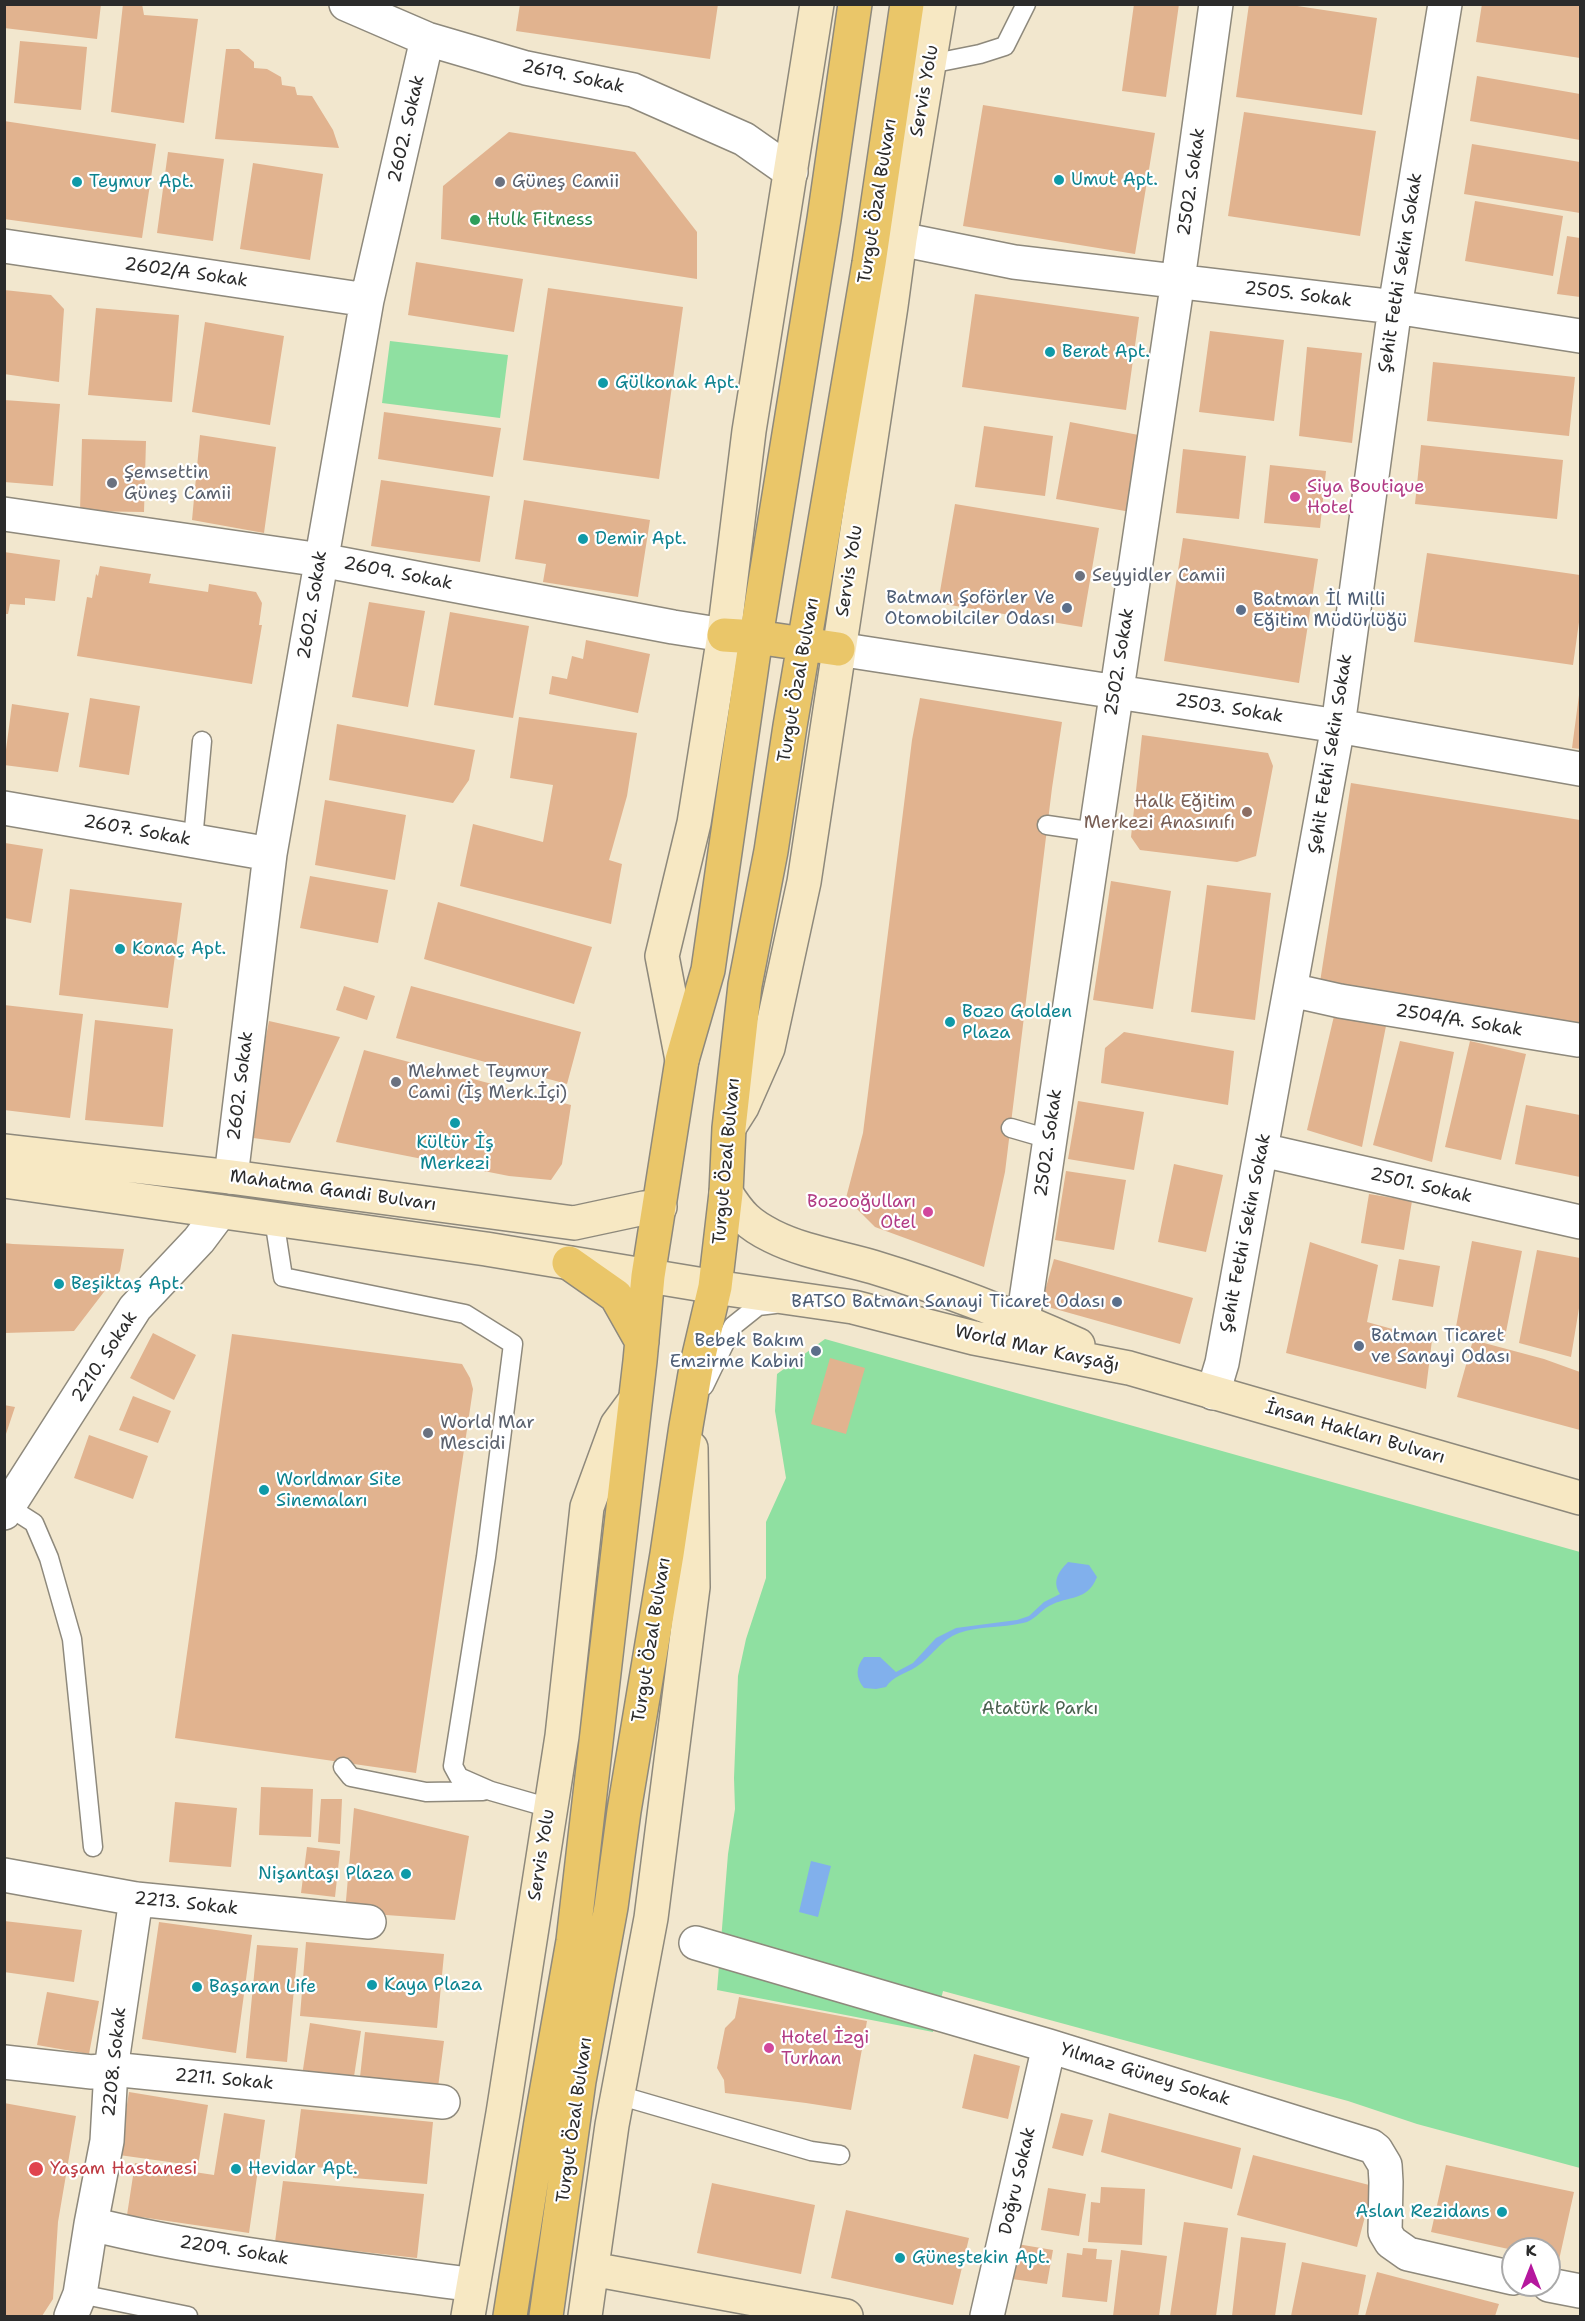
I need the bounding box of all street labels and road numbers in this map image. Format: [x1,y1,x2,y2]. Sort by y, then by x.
street label: Servis Yolu [906,43,944,139]
street label: 2619. Sokak [520,56,626,98]
street label: 2602. Sokak [384,73,430,185]
street label: Turgut Özal Bulvarı [854,117,902,285]
street label: 2502. Sokak [1174,127,1210,237]
street label: Şehit Fethi Sekin Sokak [1375,171,1427,375]
street label: 2602/A Sokak [123,254,249,292]
street label: 2505. Sokak [1243,278,1353,312]
street label: Servis Yolu [832,523,868,619]
street label: 2602. Sokak [294,549,332,661]
street label: 2609. Sokak [342,553,454,595]
street label: Turgut Özal Bulvarı [774,596,824,764]
street label: 2502. Sokak [1101,607,1139,717]
street label: Şehit Fethi Sekin Sokak [1305,652,1357,856]
street label: 2503. Sokak [1173,690,1285,728]
street label: 2607. Sokak [82,811,192,851]
street label: 2504/A. Sokak [1394,1000,1524,1042]
street label: 2602. Sokak [224,1030,258,1142]
street label: Turgut Özal Bulvarı [709,1077,745,1245]
street label: 2502. Sokak [1031,1088,1067,1198]
street label: Şehit Fethi Sekin Sokak [1216,1132,1276,1334]
street label: 2501. Sokak [1368,1164,1474,1208]
street label: Mahatma Gandi Bulvarı [228,1166,438,1216]
street label: 2210. Sokak [68,1307,142,1407]
street label: World Mar Kavşağı [953,1321,1121,1377]
street label: İnsan Hakları Bulvarı [1262,1397,1448,1469]
street label: Turgut Özal Bulvarı [628,1556,676,1724]
street label: Servis Yolu [524,1807,560,1903]
street label: 2213. Sokak [133,1888,239,1920]
street label: 2208. Sokak [98,2006,132,2118]
street label: Turgut Özal Bulvarı [553,2036,597,2204]
street label: Yılmaz Güney Sokak [1057,2039,1233,2111]
street label: 2211. Sokak [174,2065,274,2095]
street label: Doğru Sokak [995,2125,1041,2237]
street label: 2209. Sokak [178,2232,290,2270]

